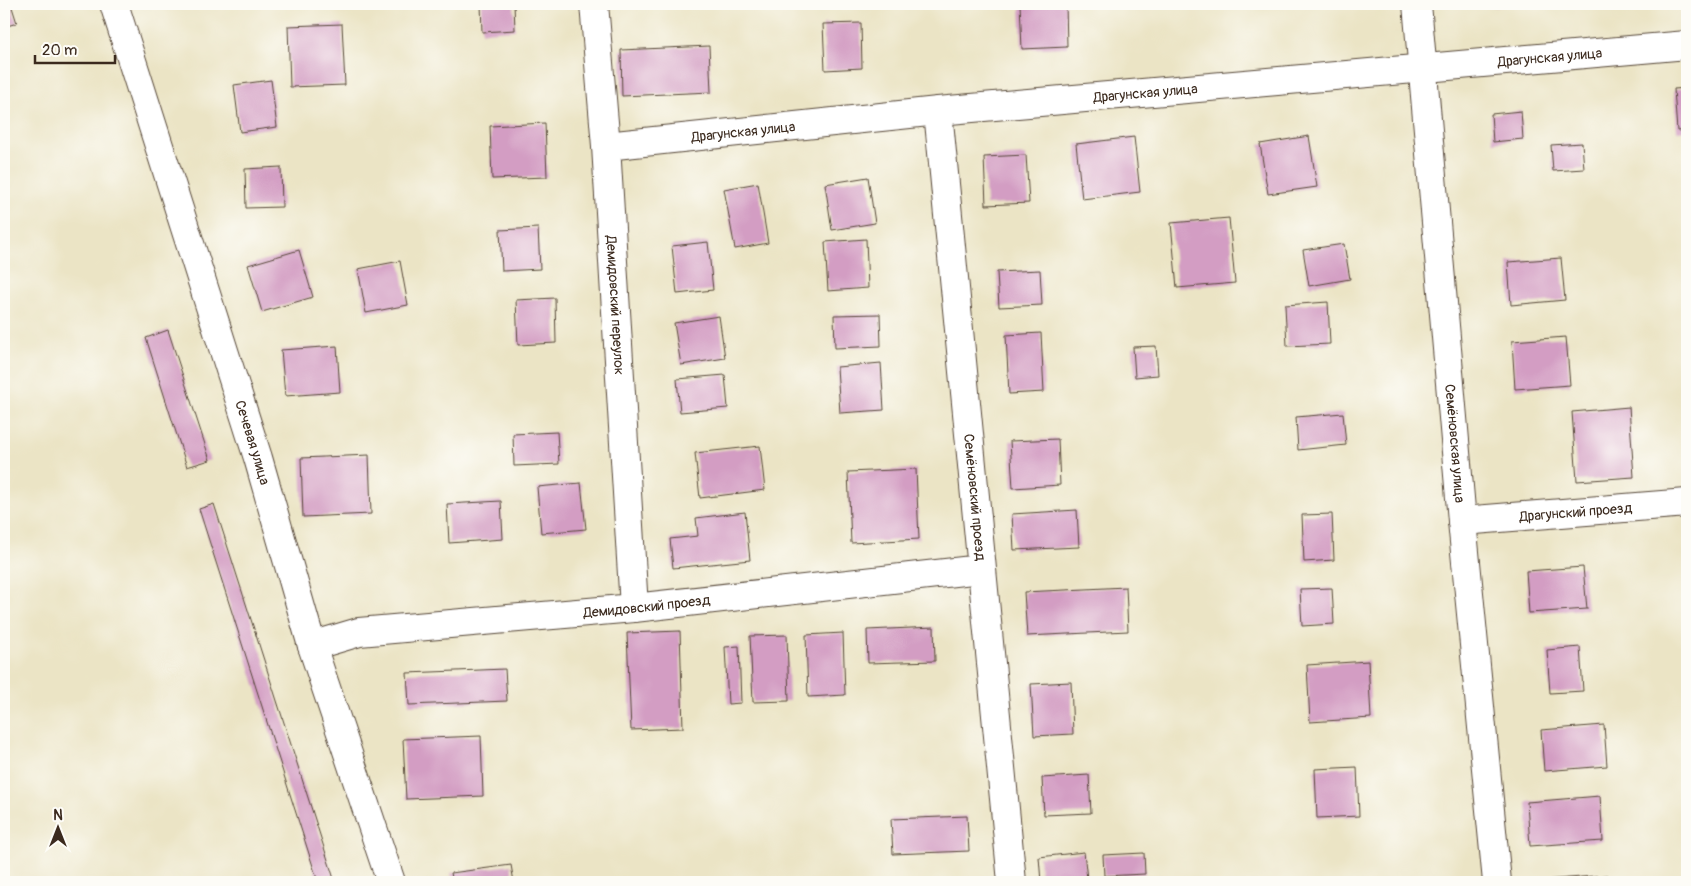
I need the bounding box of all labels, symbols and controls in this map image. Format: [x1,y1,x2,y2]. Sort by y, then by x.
scale bar [35,32,115,64]
text: 20 m [42,41,77,60]
street label: Драгунская улица [1496,45,1603,71]
street label: Драгунская улица [1092,80,1198,106]
street label: Драгунская улица [689,118,796,146]
street label: Демидовский переулок [602,234,628,375]
street label: Семёновская улица [1441,383,1468,503]
street label: Сечевая улица [231,398,273,487]
street label: Семёновский проезд [960,433,989,562]
street label: Драгунский проезд [1518,499,1633,525]
street label: Демидовский проезд [582,591,712,621]
north arrow [32,804,82,854]
text: N [53,807,63,824]

